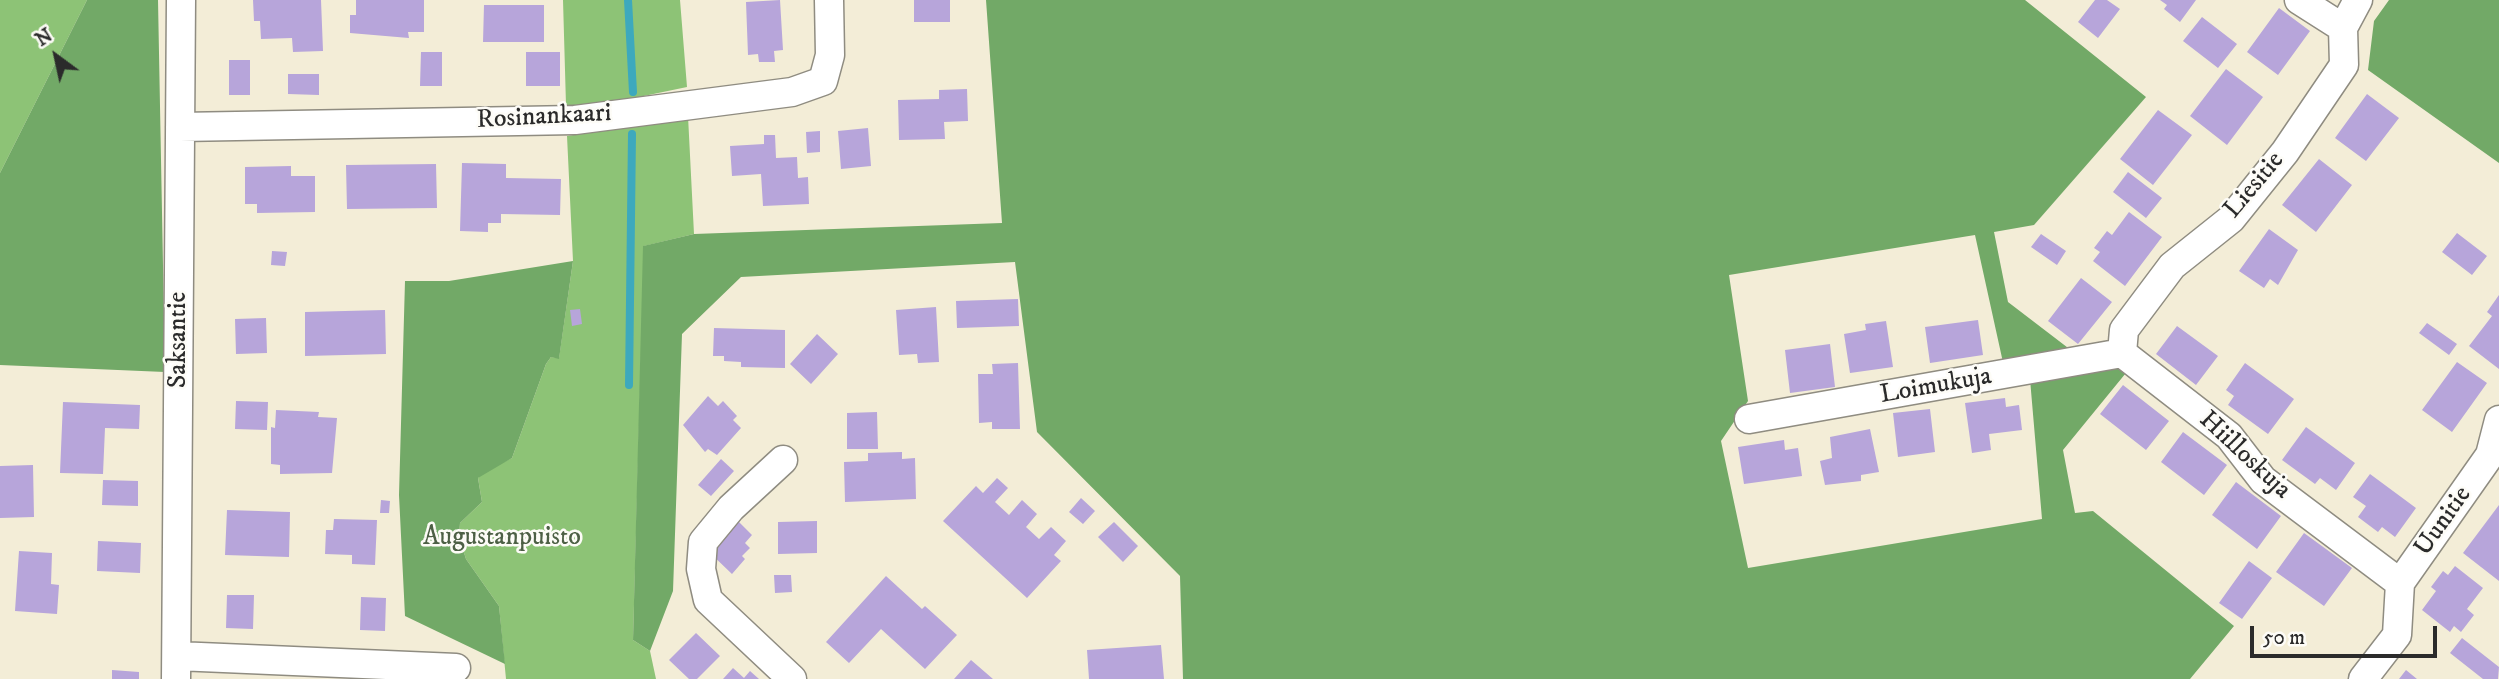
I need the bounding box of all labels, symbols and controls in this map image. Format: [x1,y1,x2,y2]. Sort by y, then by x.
north arrow [21,21,91,91]
text: N [31,24,57,52]
street label: Rosinankaari [476,99,612,137]
street label: Liesitie [2218,146,2292,226]
street label: Saksantie [164,292,196,388]
street label: Loimukuja [1878,362,1994,412]
street label: Hiilloskuja [2191,405,2297,507]
street label: Uunitie [2409,481,2479,563]
park label: Augustanpuisto [423,523,581,555]
scale bar [2254,612,2441,656]
text: 50 m [2263,625,2305,651]

